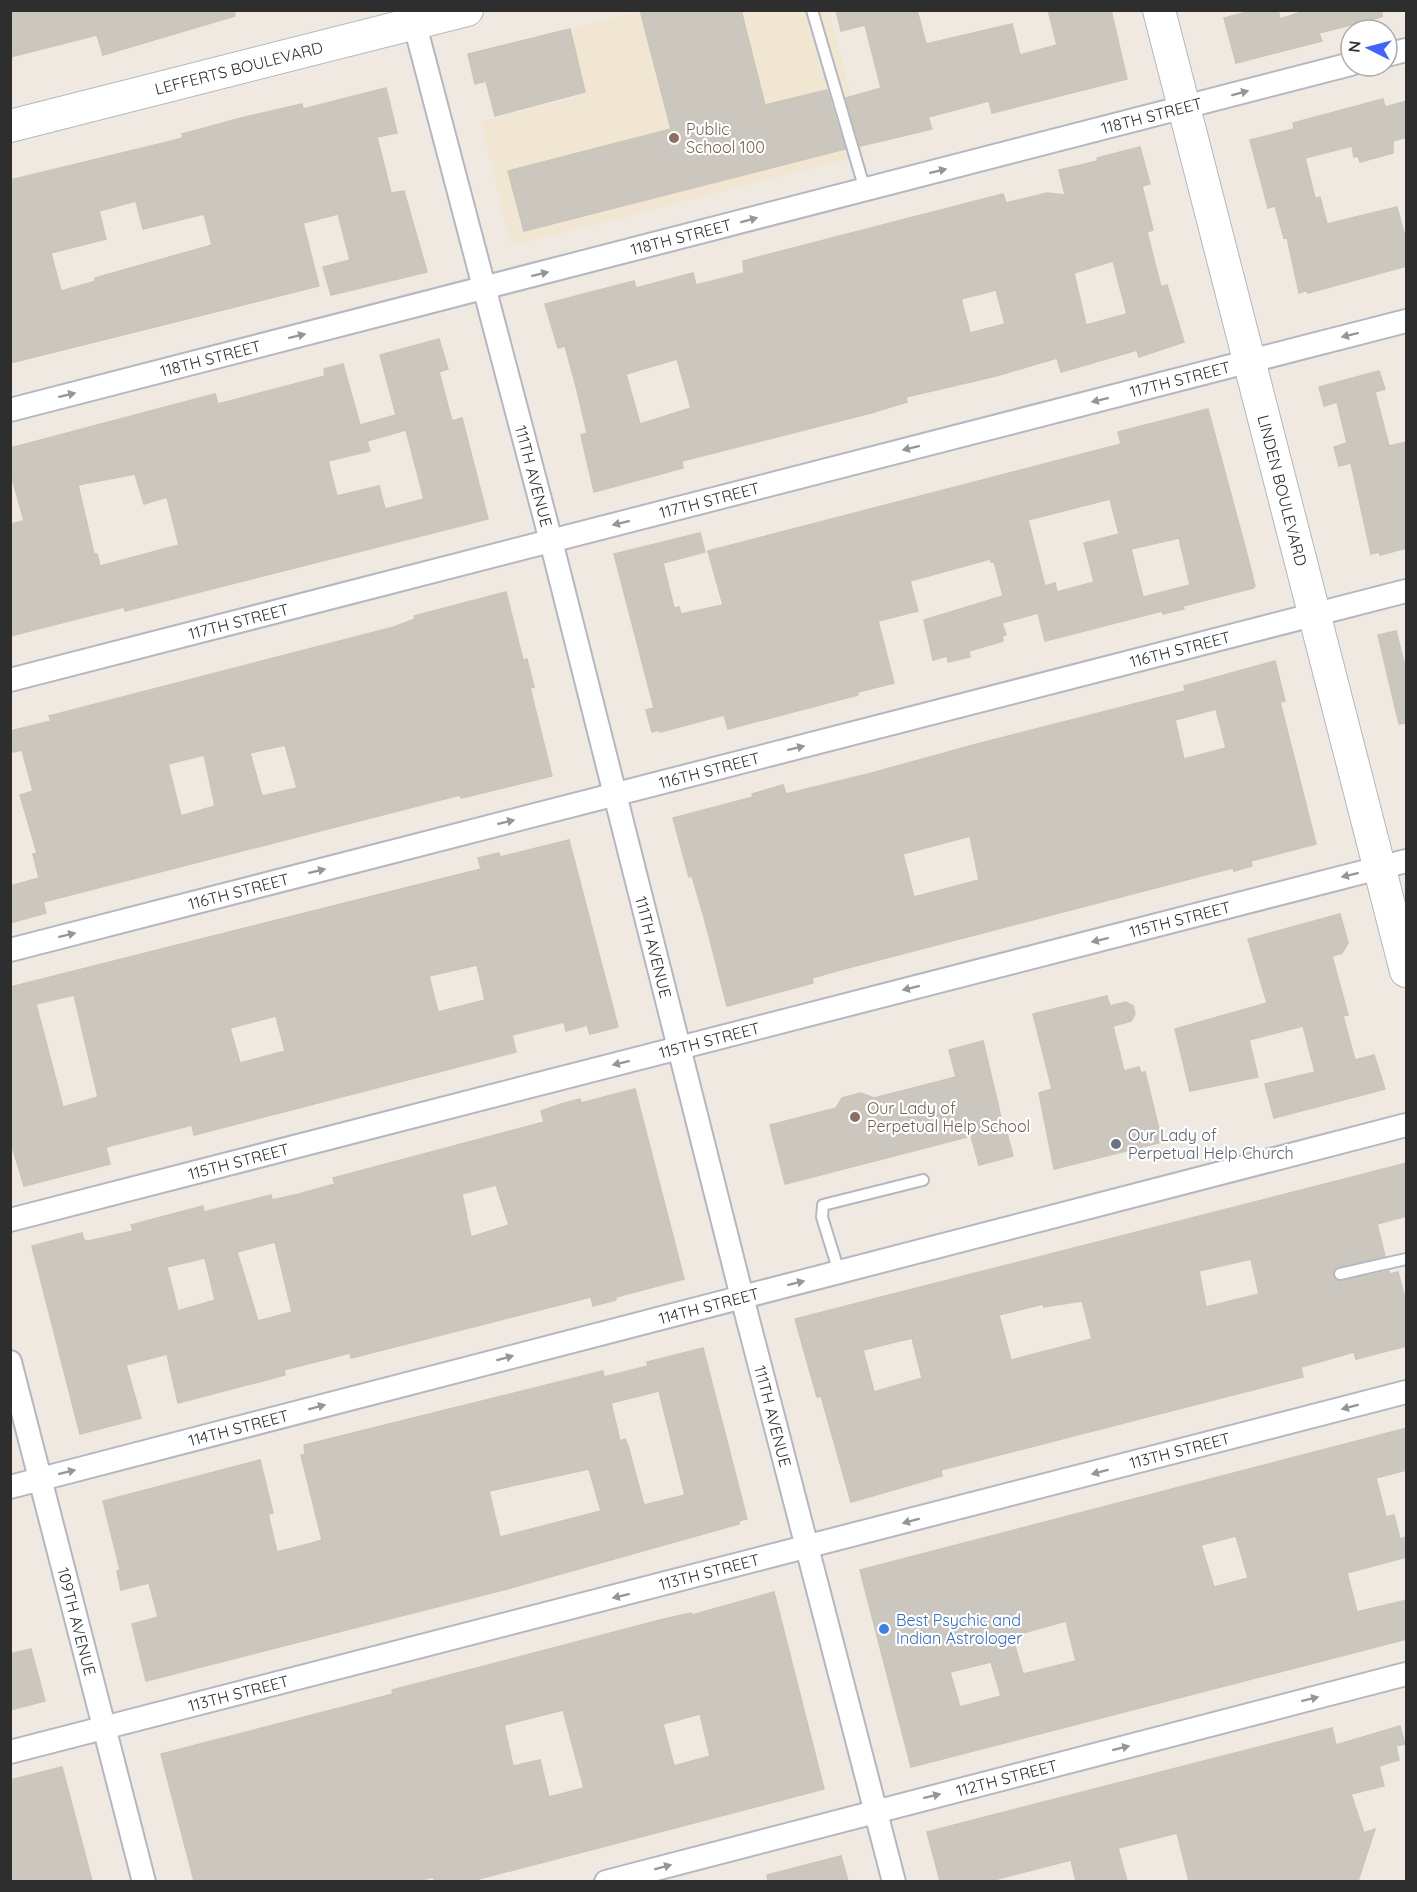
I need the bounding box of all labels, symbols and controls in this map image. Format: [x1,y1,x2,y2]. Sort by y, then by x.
north arrow [1339,18,1399,78]
street label: LEFFERTS BOULEVARD [153,37,325,99]
text: N [1344,40,1365,53]
one-way arrow [1231,87,1249,97]
street label: 118TH STREET [1099,93,1204,138]
place label: Public School 100 [686,119,765,157]
marker: Public School 100 [667,131,681,145]
one-way arrow [929,165,947,175]
street label: 118TH STREET [628,214,734,259]
one-way arrow [740,214,758,224]
one-way arrow [531,268,549,278]
one-way arrow [288,331,306,341]
one-way arrow [1341,331,1359,341]
street label: 118TH STREET [158,336,263,381]
street label: 117TH STREET [1128,357,1233,402]
one-way arrow [58,390,76,400]
one-way arrow [1091,395,1109,405]
street label: LINDEN BOULEVARD [1253,413,1311,568]
street label: 111TH AVENUE [511,423,557,529]
one-way arrow [902,444,920,454]
street label: 117TH STREET [657,478,762,523]
one-way arrow [611,519,629,528]
street label: 117TH STREET [186,599,291,644]
street label: 116TH STREET [1127,627,1233,672]
one-way arrow [787,742,806,752]
street label: 116TH STREET [657,748,762,793]
one-way arrow [497,817,515,827]
one-way arrow [308,866,326,875]
street label: 116TH STREET [186,869,291,914]
one-way arrow [1341,871,1359,880]
street label: 111TH AVENUE [631,894,676,1000]
street label: 115TH STREET [1127,896,1233,942]
one-way arrow [58,930,76,940]
one-way arrow [1091,935,1109,945]
one-way arrow [902,984,920,994]
street label: 115TH STREET [657,1018,762,1063]
one-way arrow [612,1059,630,1069]
place label: Our Lady of Perpetual Help School [867,1098,1030,1136]
marker: Our Lady of Perpetual Help School [848,1110,862,1124]
place label: Our Lady of Perpetual Help Church [1128,1125,1294,1163]
marker: Our Lady of Perpetual Help Church [1109,1137,1123,1151]
street label: 115TH STREET [186,1139,291,1184]
one-way arrow [787,1277,805,1287]
street label: 114TH STREET [657,1283,762,1328]
one-way arrow [497,1353,515,1362]
street label: 111TH AVENUE [750,1363,796,1469]
one-way arrow [308,1402,326,1412]
one-way arrow [1341,1403,1359,1412]
street label: 114TH STREET [186,1405,291,1450]
street label: 113TH STREET [1127,1428,1232,1473]
one-way arrow [58,1467,76,1477]
one-way arrow [1091,1467,1109,1477]
one-way arrow [902,1516,921,1526]
street label: 113TH STREET [657,1549,762,1594]
street label: 109TH AVENUE [53,1565,100,1678]
one-way arrow [612,1591,630,1601]
place label: Best Psychic and Indian Astrologer [896,1610,1022,1648]
marker: Best Psychic and Indian Astrologer [877,1622,891,1636]
street label: 113TH STREET [186,1670,291,1716]
one-way arrow [1301,1694,1319,1704]
one-way arrow [1112,1742,1130,1752]
street label: 112TH STREET [954,1755,1060,1801]
one-way arrow [923,1791,942,1801]
one-way arrow [654,1861,672,1871]

